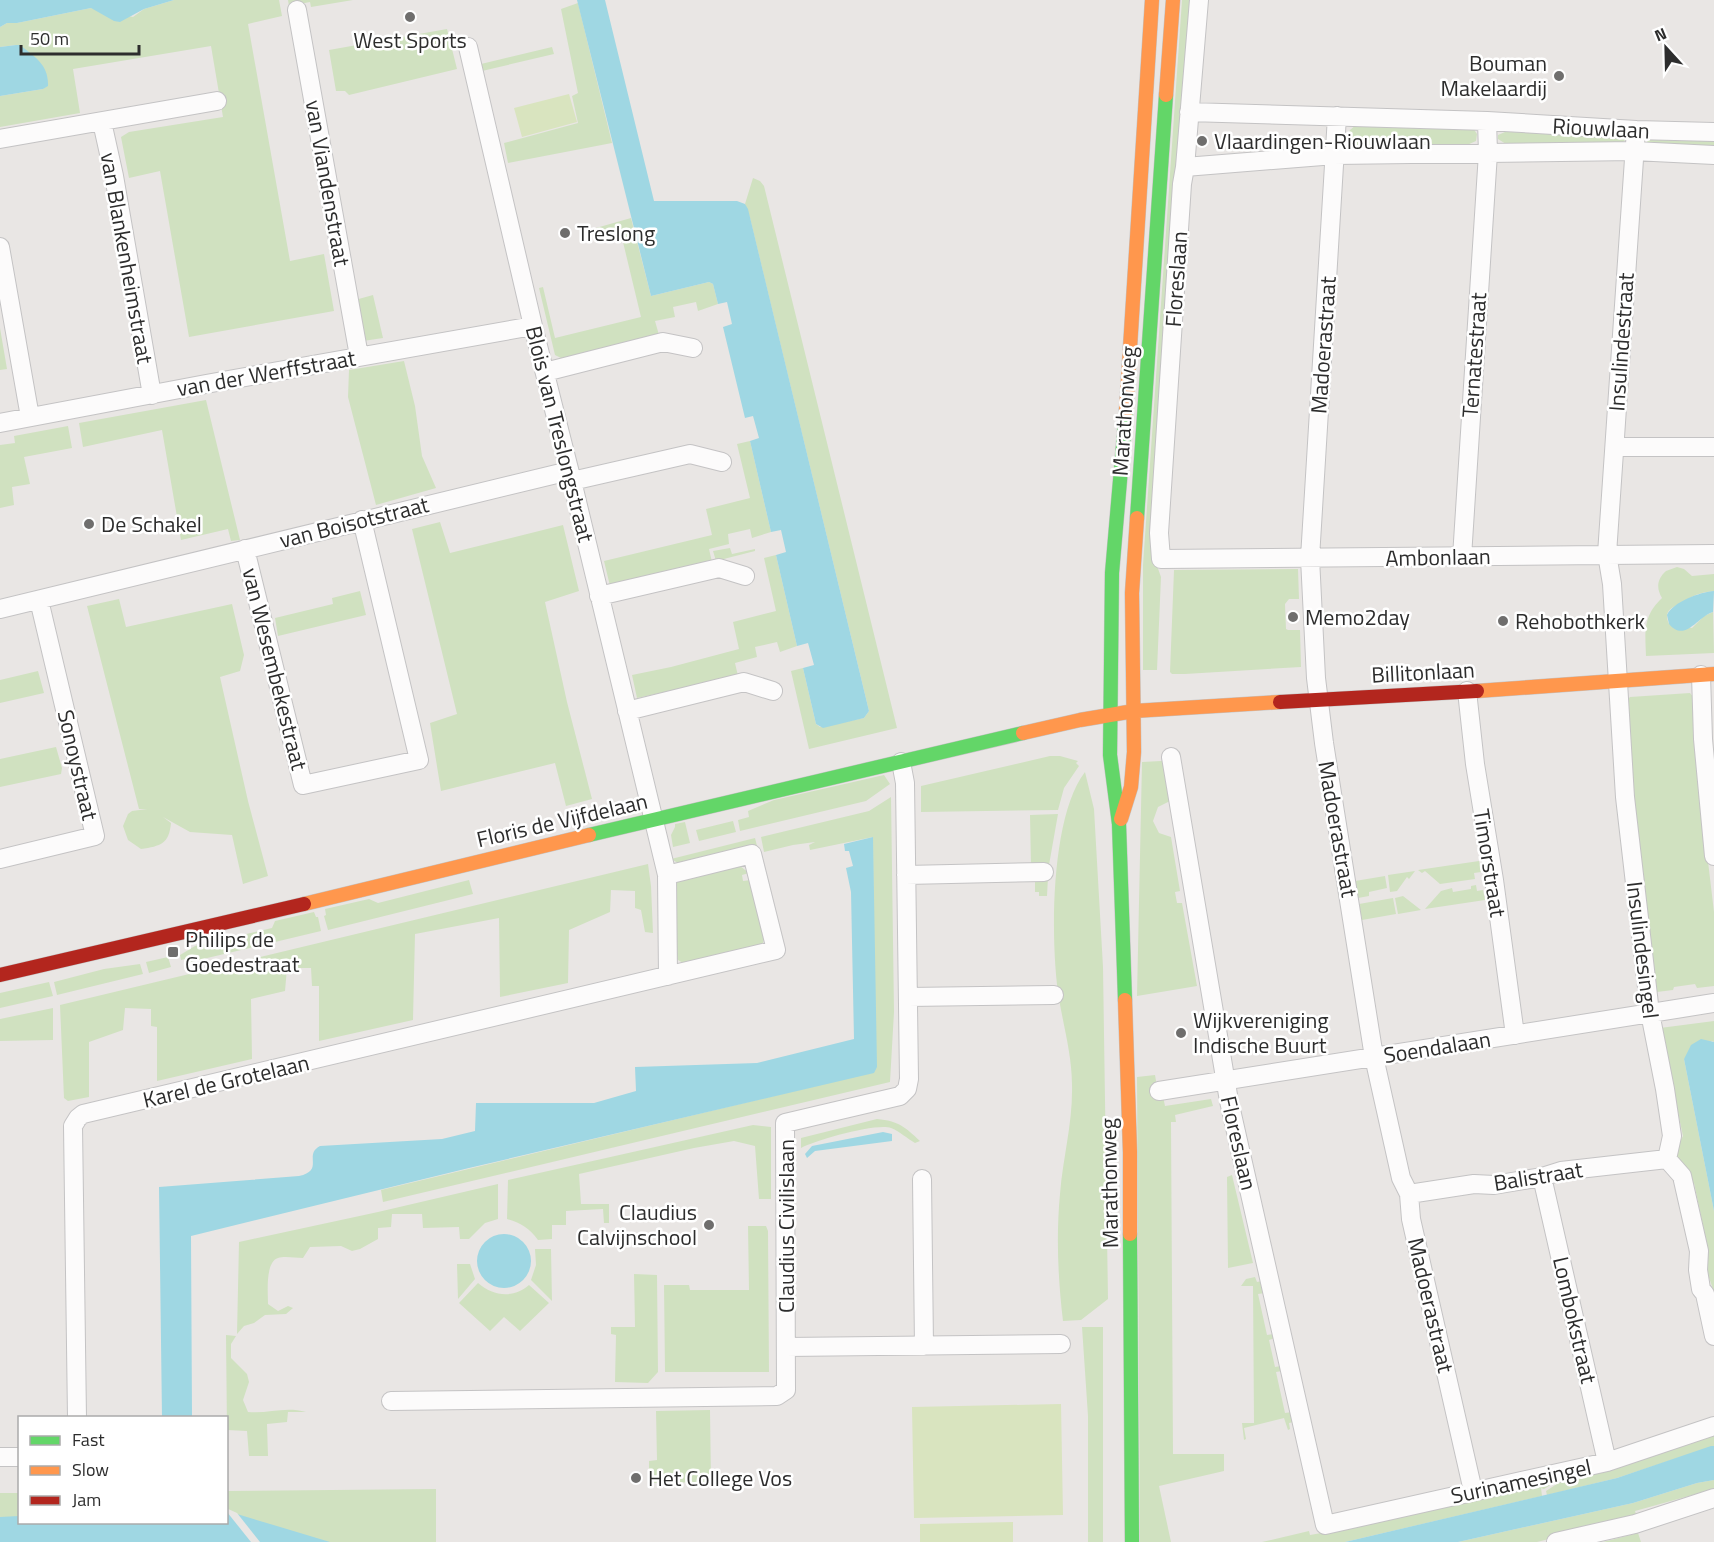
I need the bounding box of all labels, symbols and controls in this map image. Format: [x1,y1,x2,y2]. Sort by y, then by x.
marker: West Sports [403,10,417,24]
scale bar [21,18,140,56]
north arrow [1636,18,1696,78]
text: N [1651,21,1670,47]
place label: West Sports [353,23,467,57]
text: 50 m [30,25,69,52]
place label: Bouman Makelaardij [1440,46,1547,105]
marker: Bouman Makelaardij [1552,69,1566,83]
street label: van Viandenstraat [297,97,359,269]
street label: Riouwlaan [1551,108,1651,148]
place label: Vlaardingen-Riouwlaan [1214,124,1431,158]
marker: Vlaardingen-Riouwlaan [1195,134,1209,148]
street label: van Blankenheimstraat [92,150,162,367]
place label: Treslong [577,216,655,250]
marker: Treslong [558,226,572,240]
street label: Floreslaan [1156,230,1196,328]
street label: Insulindestraat [1599,271,1643,412]
street label: Madoerastraat [1301,275,1345,415]
street label: Ternatestraat [1453,291,1495,419]
street label: Blois van Treslongstraat [517,322,603,546]
street label: van der Werffstraat [174,340,358,405]
street label: Marathonweg [1103,345,1145,477]
street label: van Boisotstraat [276,487,433,557]
place label: De Schakel [101,507,202,541]
marker: De Schakel [82,517,96,531]
street label: Ambonlaan [1385,539,1491,575]
street label: van Wesembekestraat [233,564,317,774]
place label: Memo2day [1305,600,1410,634]
place label: Rehobothkerk [1515,604,1646,638]
marker: Memo2day [1286,610,1300,624]
marker: Rehobothkerk [1496,614,1510,628]
street label: Billitonlaan [1370,652,1476,692]
street label: Sonoystraat [49,706,107,824]
street label: Madoerastraat [1309,758,1367,900]
street label: Floris de Vijfdelaan [473,784,651,856]
street label: Timorstraat [1465,806,1515,920]
street label: Insulindesingel [1618,879,1668,1021]
place label: Philips de Goedestraat [185,922,300,981]
marker: Philips de Goedestraat [166,945,180,959]
place label: Wijkvereniging Indische Buurt [1193,1003,1329,1062]
street label: Soendalaan [1381,1022,1493,1072]
marker: Wijkvereniging Indische Buurt [1174,1026,1188,1040]
street label: Karel de Grotelaan [139,1045,313,1117]
street label: Floreslaan [1212,1092,1266,1194]
street label: Marathonweg [1091,1118,1127,1248]
street label: Claudius Civilislaan [769,1139,803,1313]
street label: Balistraat [1491,1152,1585,1200]
place label: Claudius Calvijnschool [577,1195,697,1254]
marker: Claudius Calvijnschool [702,1218,716,1232]
street label: Madoerastraat [1399,1234,1463,1376]
street label: Lombokstraat [1544,1253,1606,1387]
legend [18,1416,228,1524]
text: Fast [72,1426,105,1453]
street label: Surinamesingel [1448,1450,1594,1512]
text: Slow [72,1456,109,1483]
place label: Het College Vos [648,1461,792,1495]
marker: Het College Vos [629,1471,643,1485]
text: Jam [72,1486,101,1513]

